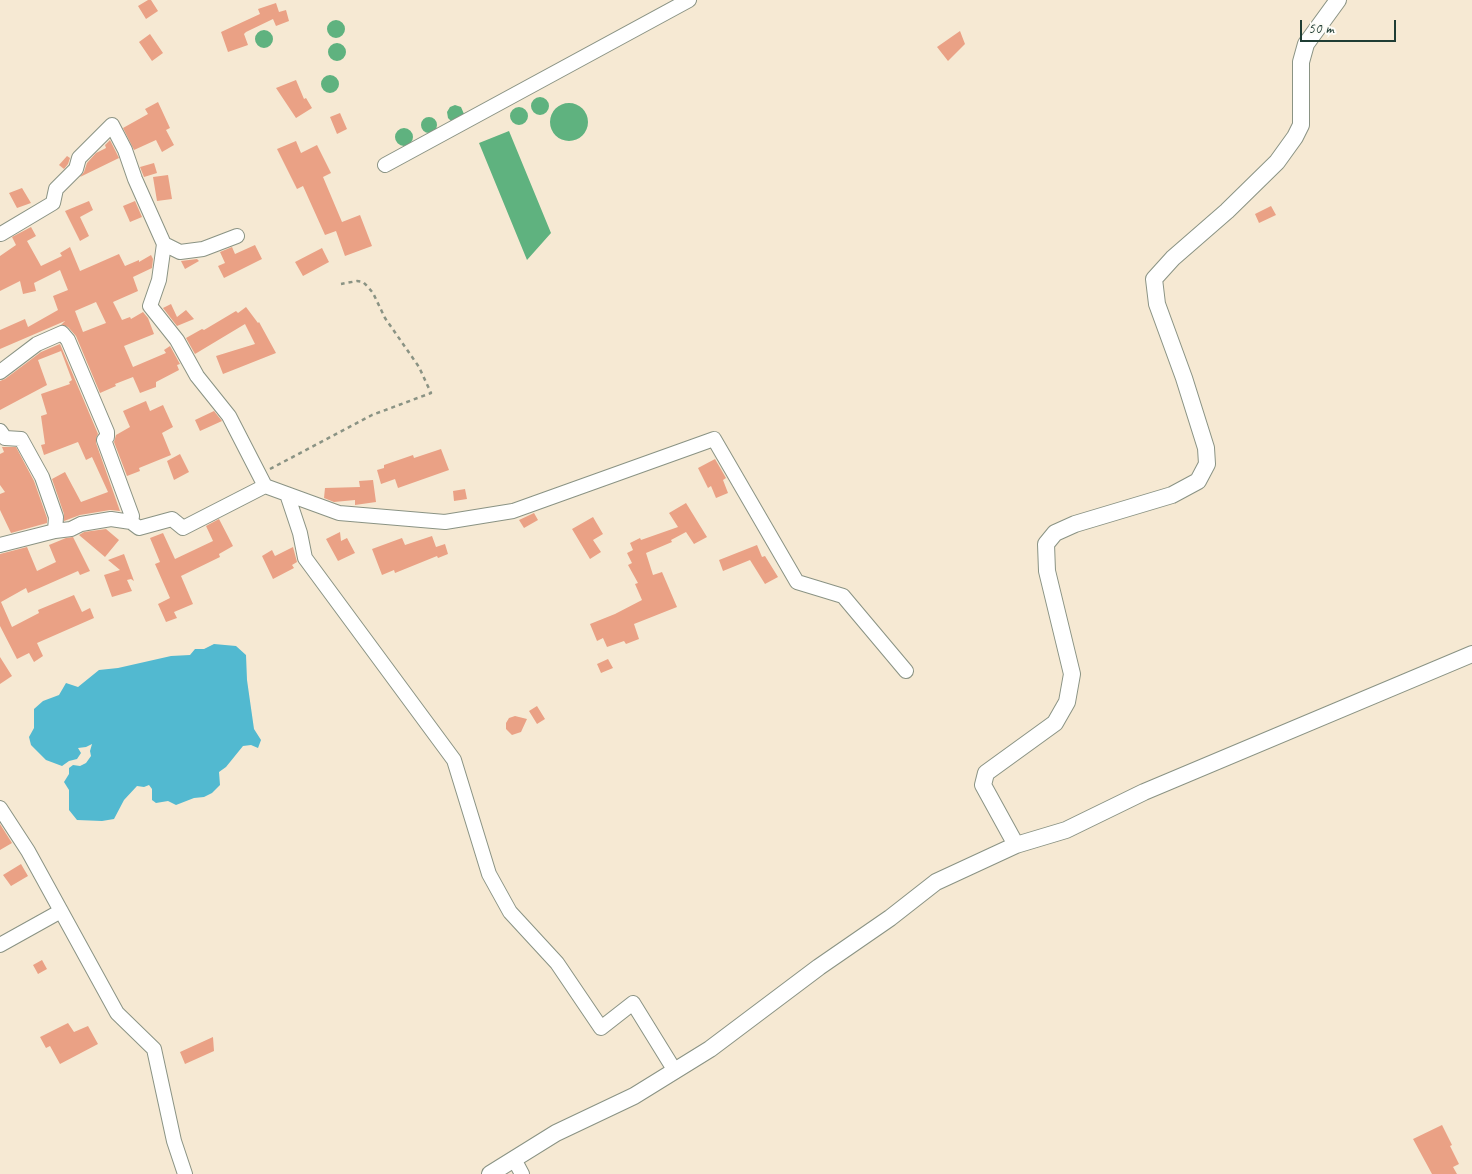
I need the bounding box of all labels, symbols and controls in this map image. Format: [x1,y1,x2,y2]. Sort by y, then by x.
scale bar [1302,10,1398,42]
text: 50 m [1308,19,1334,38]

